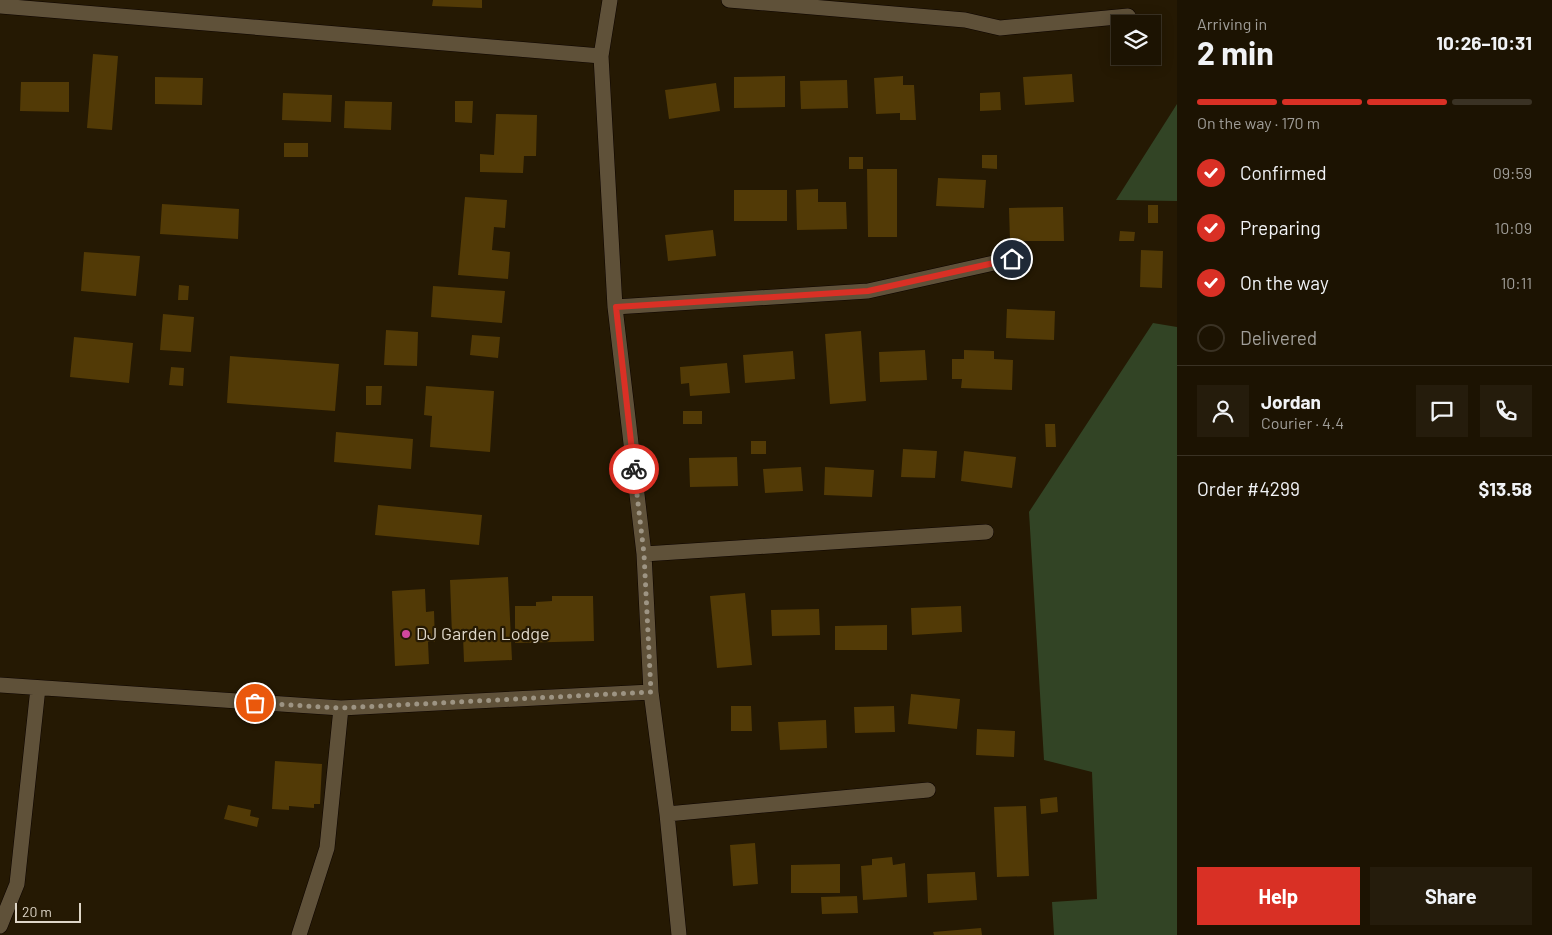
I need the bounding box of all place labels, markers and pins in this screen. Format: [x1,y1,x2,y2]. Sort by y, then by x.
pin [991,238,1033,280]
place label: DJ Garden Lodge [416,622,550,644]
marker: DJ Garden Lodge [400,628,412,640]
pin [234,682,276,724]

